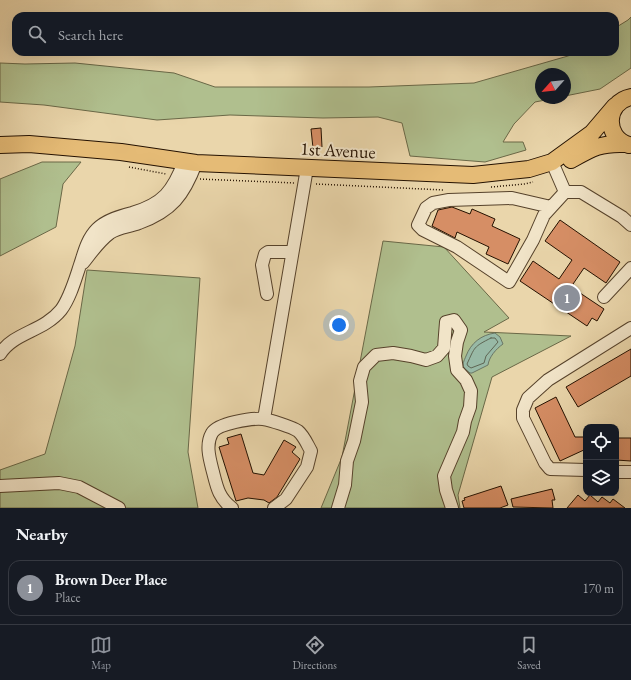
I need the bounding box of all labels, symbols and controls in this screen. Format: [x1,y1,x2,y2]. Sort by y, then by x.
search box [12,12,619,56]
icon: search [26,23,48,45]
text: Search here [58,25,123,44]
north arrow [535,68,571,104]
street label: 1st Avenue [300,137,376,163]
pin: 1 [554,283,580,313]
your location [329,315,349,335]
map controls [583,424,619,496]
button: locate [583,424,619,460]
button: layers [583,460,619,496]
text: Nearby [16,523,68,545]
text: Brown Deer Place [55,570,167,589]
text: 1 [27,580,33,597]
text: 170 m [583,580,614,597]
text: Place [55,589,81,606]
tab: Map [90,634,112,672]
tab: Directions [293,634,337,672]
tab: Saved [517,634,541,672]

